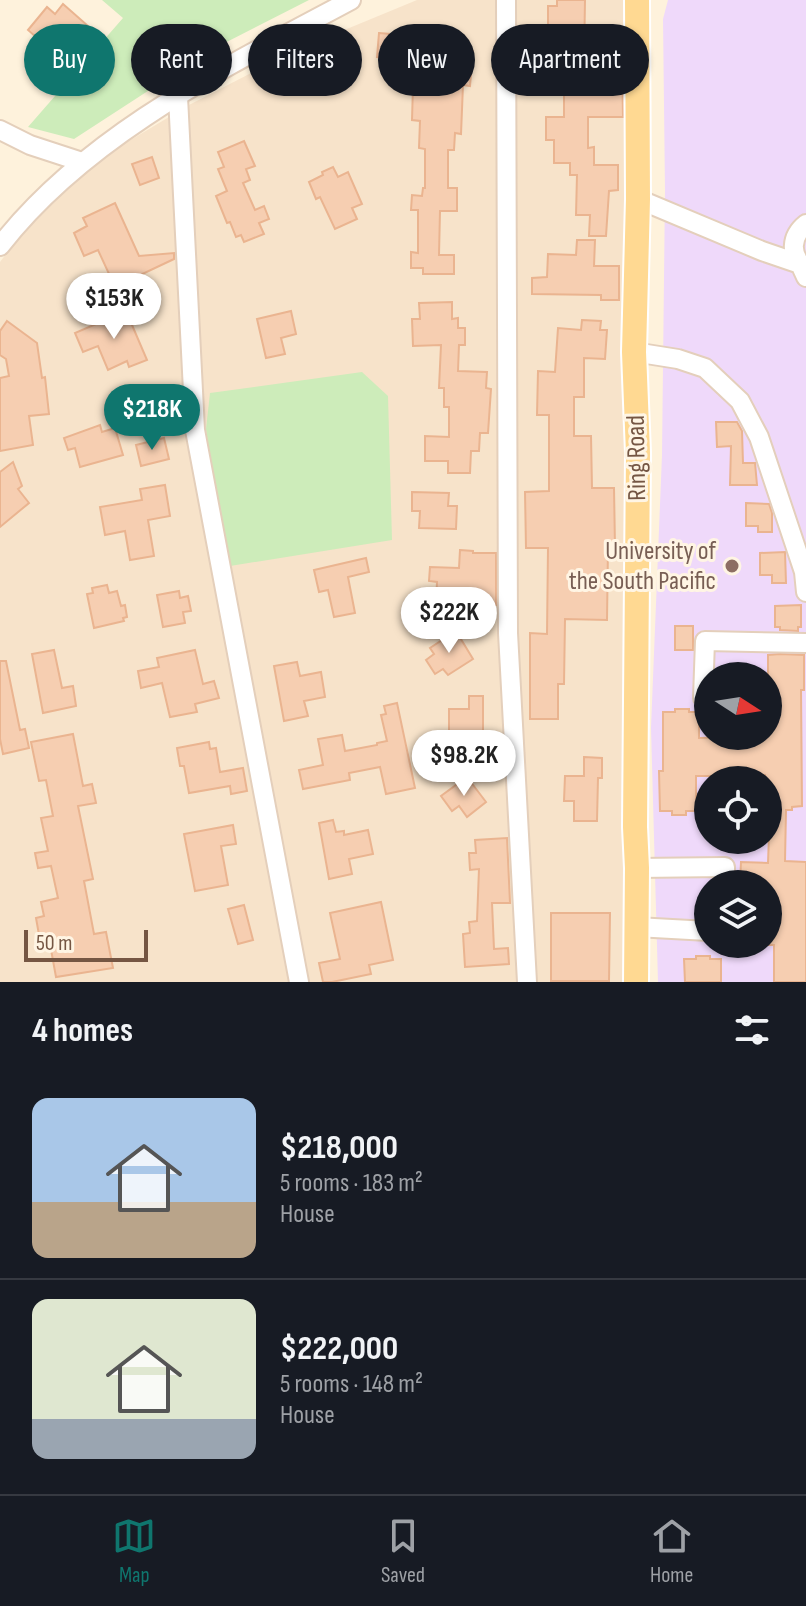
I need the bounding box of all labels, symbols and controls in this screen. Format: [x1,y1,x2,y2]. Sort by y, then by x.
chip: Buy [24,24,115,96]
chip: Rent [131,24,232,96]
chip: Filters [248,24,362,96]
chip: New [378,24,475,96]
chip: Apartment [491,24,649,96]
pin: $153K [58,273,170,341]
text: $153K [84,283,144,314]
pin: $218K [96,384,208,452]
text: $218K [122,394,182,425]
street label: Ring Road [621,415,653,501]
place label: University of the South Pacific [569,536,716,597]
marker: University of the South Pacific [723,557,741,575]
pin: $222K [393,587,505,655]
text: $222K [419,597,479,628]
north arrow [694,662,782,750]
map controls [694,662,782,958]
pin: $98.2K [399,730,529,798]
text: $98.2K [430,740,498,771]
button: locate [694,766,782,854]
button: layers [694,870,782,958]
scale bar [24,926,148,962]
text: 50 m [36,930,72,957]
icon: filters [730,1008,774,1052]
text: 4 homes [32,1010,133,1051]
text: $218,000 [280,1127,398,1168]
icon: home [96,1130,192,1226]
text: 5 rooms · 183 m² [280,1168,423,1199]
text: House [280,1199,335,1230]
text: $222,000 [280,1328,398,1369]
icon: home [96,1331,192,1427]
text: 5 rooms · 148 m² [280,1369,423,1400]
text: House [280,1400,335,1431]
tab: Map [112,1514,156,1589]
tab: Saved [381,1514,425,1589]
tab: Home [650,1514,694,1589]

